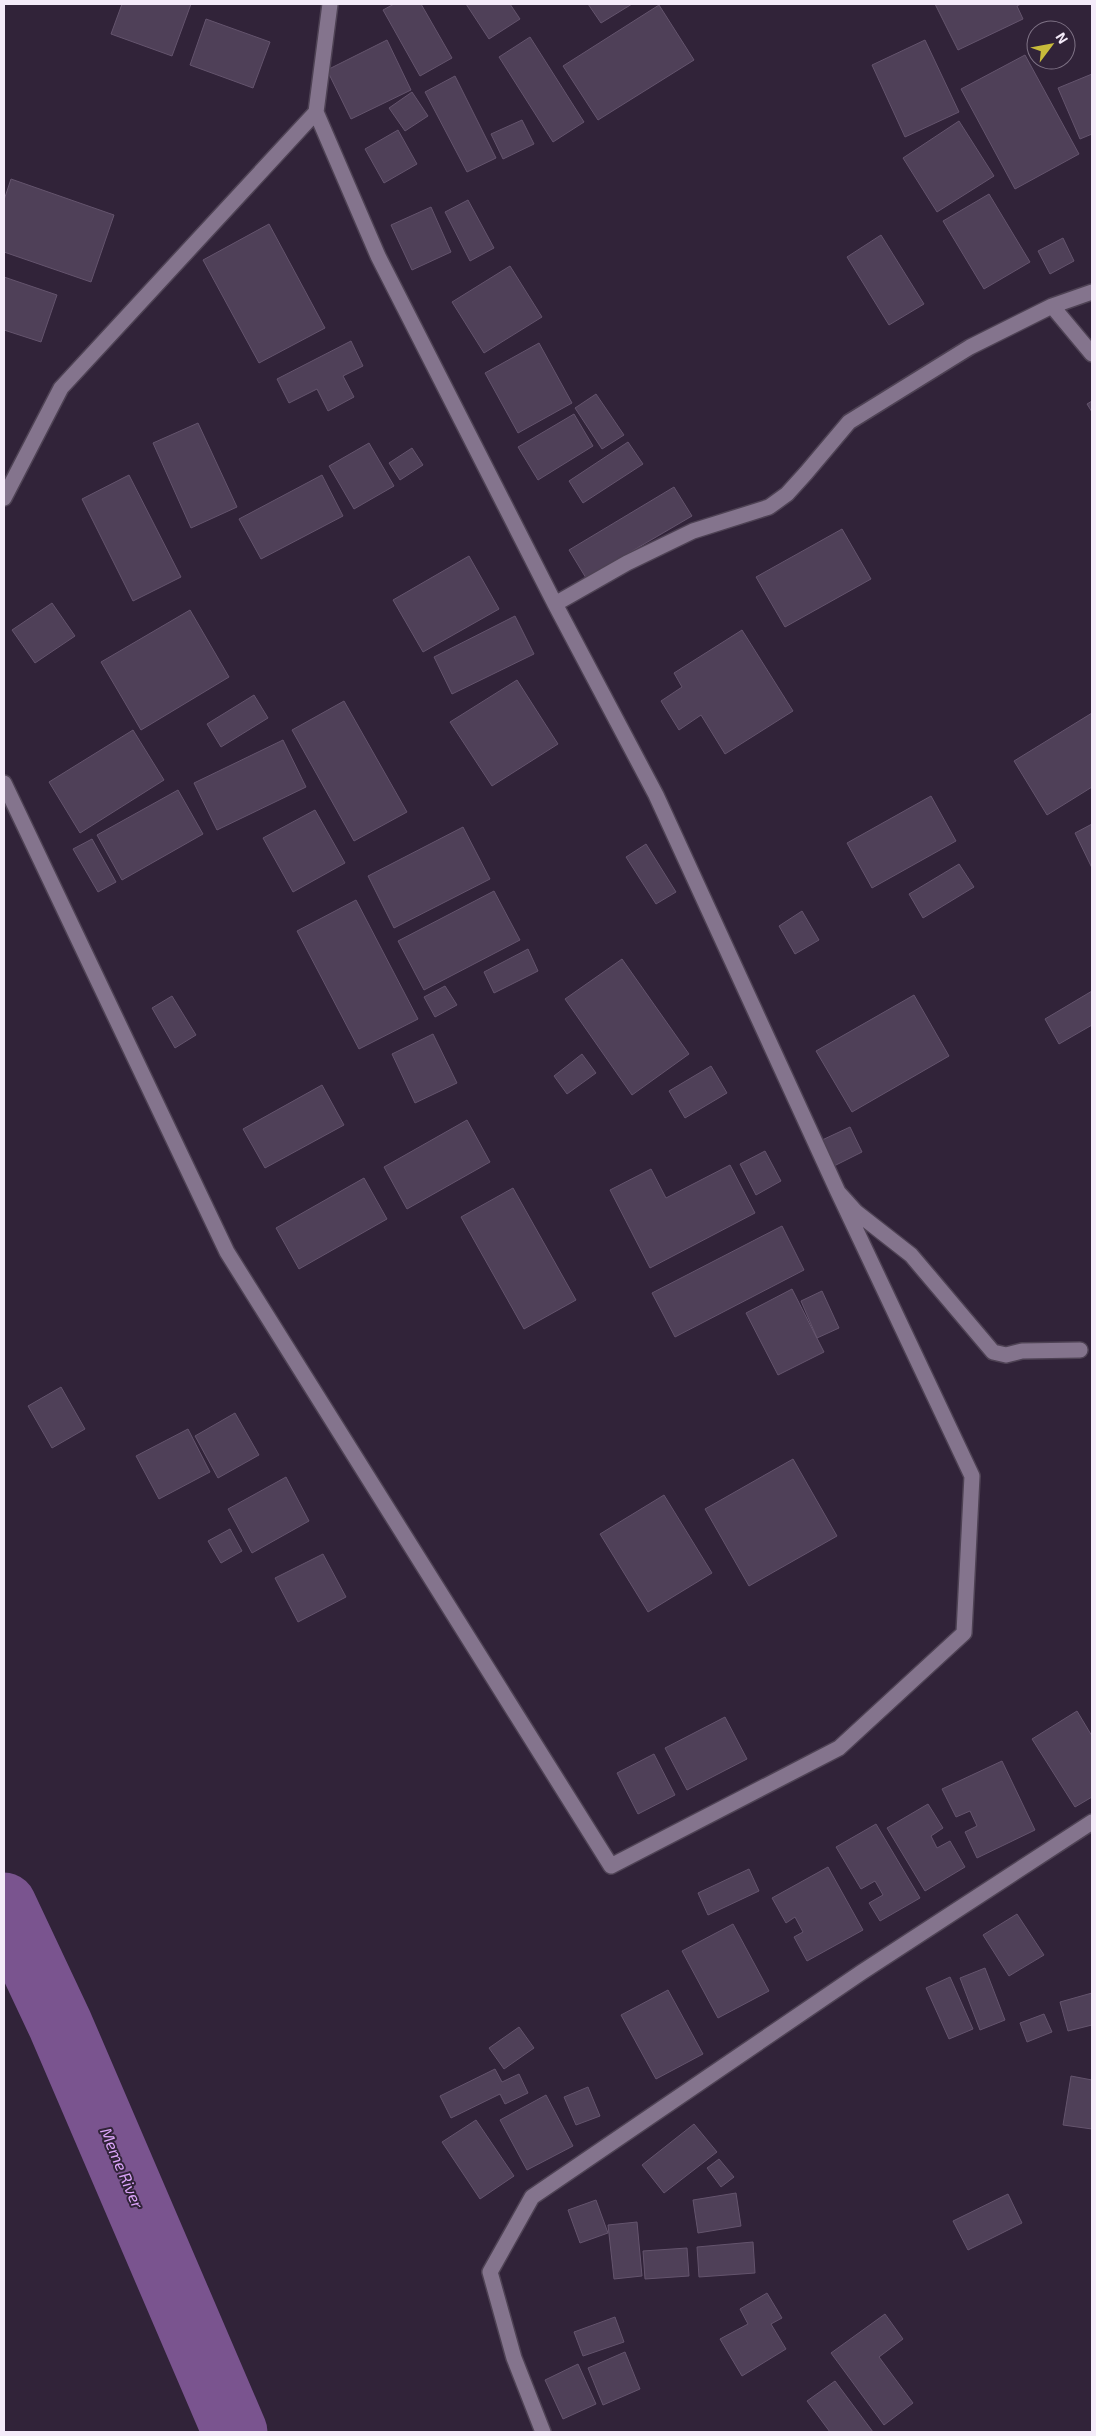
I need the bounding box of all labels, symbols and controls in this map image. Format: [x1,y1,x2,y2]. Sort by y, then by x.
north arrow [1026,20,1076,70]
text: N [1053,29,1072,47]
water label: Meme River [97,2125,148,2212]

